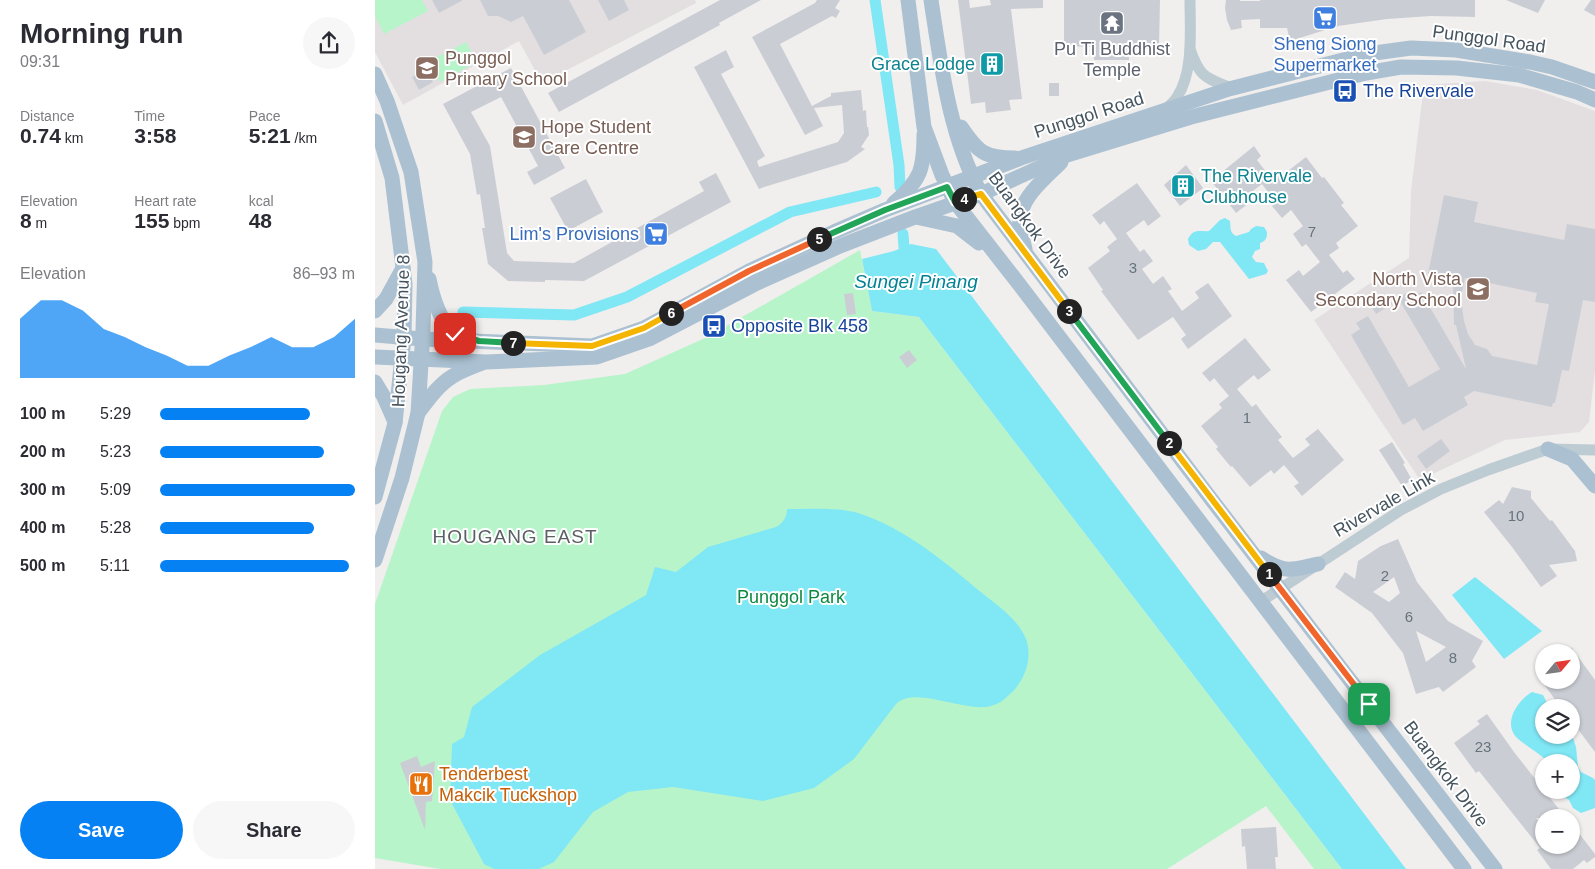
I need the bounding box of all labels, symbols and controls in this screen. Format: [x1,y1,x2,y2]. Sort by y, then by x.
supermarket icon: Sheng Siong Supermarket [1312,5,1338,31]
temple icon: Pu Ti Buddhist Temple [1099,10,1125,36]
button: share [303,17,355,69]
text: Morning run [20,18,183,49]
street label: Punggol Road [1431,21,1547,57]
place label: Sheng Siong Supermarket [1273,34,1377,75]
place label: Pu Ti Buddhist Temple [1054,39,1170,80]
place label: Punggol Primary School [445,48,567,89]
building icon: Grace Lodge [979,51,1005,77]
text: 09:31 [20,53,60,70]
place label: Grace Lodge [871,54,975,74]
school or university icon: Punggol Primary School [414,55,440,81]
bus stop icon: The Rivervale [1332,78,1358,104]
place label: The Rivervale [1363,81,1474,101]
street label: Punggol Road [1032,88,1146,142]
text: Distance [20,108,74,124]
text: Time [134,108,165,124]
text: Pace [249,108,281,124]
place label: Hope Student Care Centre [541,117,651,158]
text: 0.74 [20,124,61,147]
text: 3:58 [134,124,176,147]
text: 5:21 [249,124,291,147]
school or university icon: Hope Student Care Centre [511,124,537,150]
text: km [61,130,83,146]
text: /km [291,130,317,146]
place label: The Rivervale Clubhouse [1201,166,1312,207]
street label: Buangkok Drive [985,168,1075,282]
building icon: The Rivervale Clubhouse [1170,173,1196,199]
pin: 4 [951,186,977,212]
text: 4 [961,191,968,207]
text: Elevation [20,193,78,209]
text: Heart rate [134,193,197,209]
text: kcal [249,193,274,209]
text: 8 [20,209,32,232]
text: 155 [134,209,169,232]
text: 48 [249,209,272,232]
text: m [32,215,47,231]
text: bpm [169,215,201,231]
supermarket icon: Lim's Provisions [643,221,669,247]
house number: 7 [1308,223,1316,240]
place label: Lim's Provisions [510,224,639,244]
pin: 5 [807,226,831,252]
text: 5 [816,231,823,247]
street label: Hougang Avenue 8 [388,254,414,408]
house number: 3 [1129,259,1137,276]
text: Elevation [20,265,86,282]
text: 86–93 m [293,265,355,282]
place label: North Vista Secondary School [1315,269,1462,310]
water label: Sungei Pinang [854,271,978,292]
school or university icon: North Vista Secondary School [1465,276,1491,302]
pin: 3 [1057,298,1081,324]
pin: 6 [659,300,683,326]
text: 3 [1066,303,1073,319]
text: 6 [668,305,675,321]
pin [434,313,476,355]
bus stop icon: Opposite Blk 458 [701,313,727,339]
place label: Opposite Blk 458 [731,316,868,336]
icon: check [441,320,469,348]
pin: 7 [501,330,525,356]
text: 7 [510,335,517,351]
text: 100 m [20,405,65,422]
text: 5:29 [100,405,131,422]
house number: 1 [1243,409,1251,426]
pin: 2 [1157,430,1181,456]
text: 2 [1166,435,1173,451]
text: 200 m [20,443,65,460]
text: 5:23 [100,443,131,460]
street label: Rivervale Link [1330,467,1439,541]
text: 300 m [20,481,65,498]
text: 5:09 [100,481,131,498]
house number: 10 [1508,507,1524,524]
text: 400 m [20,519,65,536]
text: 5:28 [100,519,131,536]
district label: HOUGANG EAST [432,526,598,547]
text: 500 m [20,557,65,574]
text: 5:11 [100,557,130,574]
pin: 1 [1257,562,1281,586]
text: 1 [1266,566,1273,582]
house number: 2 [1381,567,1389,584]
park label: Punggol Park [737,587,846,607]
house number: 6 [1405,608,1413,625]
north arrow [1535,644,1580,689]
map controls [1535,644,1580,854]
house number: 8 [1449,649,1457,666]
pin [1348,683,1390,725]
icon: arrive [1355,690,1383,718]
button: layers [1535,699,1580,744]
street label: Buangkok Drive [1400,717,1492,831]
house number: 23 [1475,738,1491,755]
button: + [1535,754,1580,799]
place label: Tenderbest Makcik Tuckshop [439,764,577,805]
restaurant icon: Tenderbest Makcik Tuckshop [408,771,434,797]
button: Save [20,801,183,859]
button: Share [193,801,355,859]
button: − [1535,809,1580,854]

